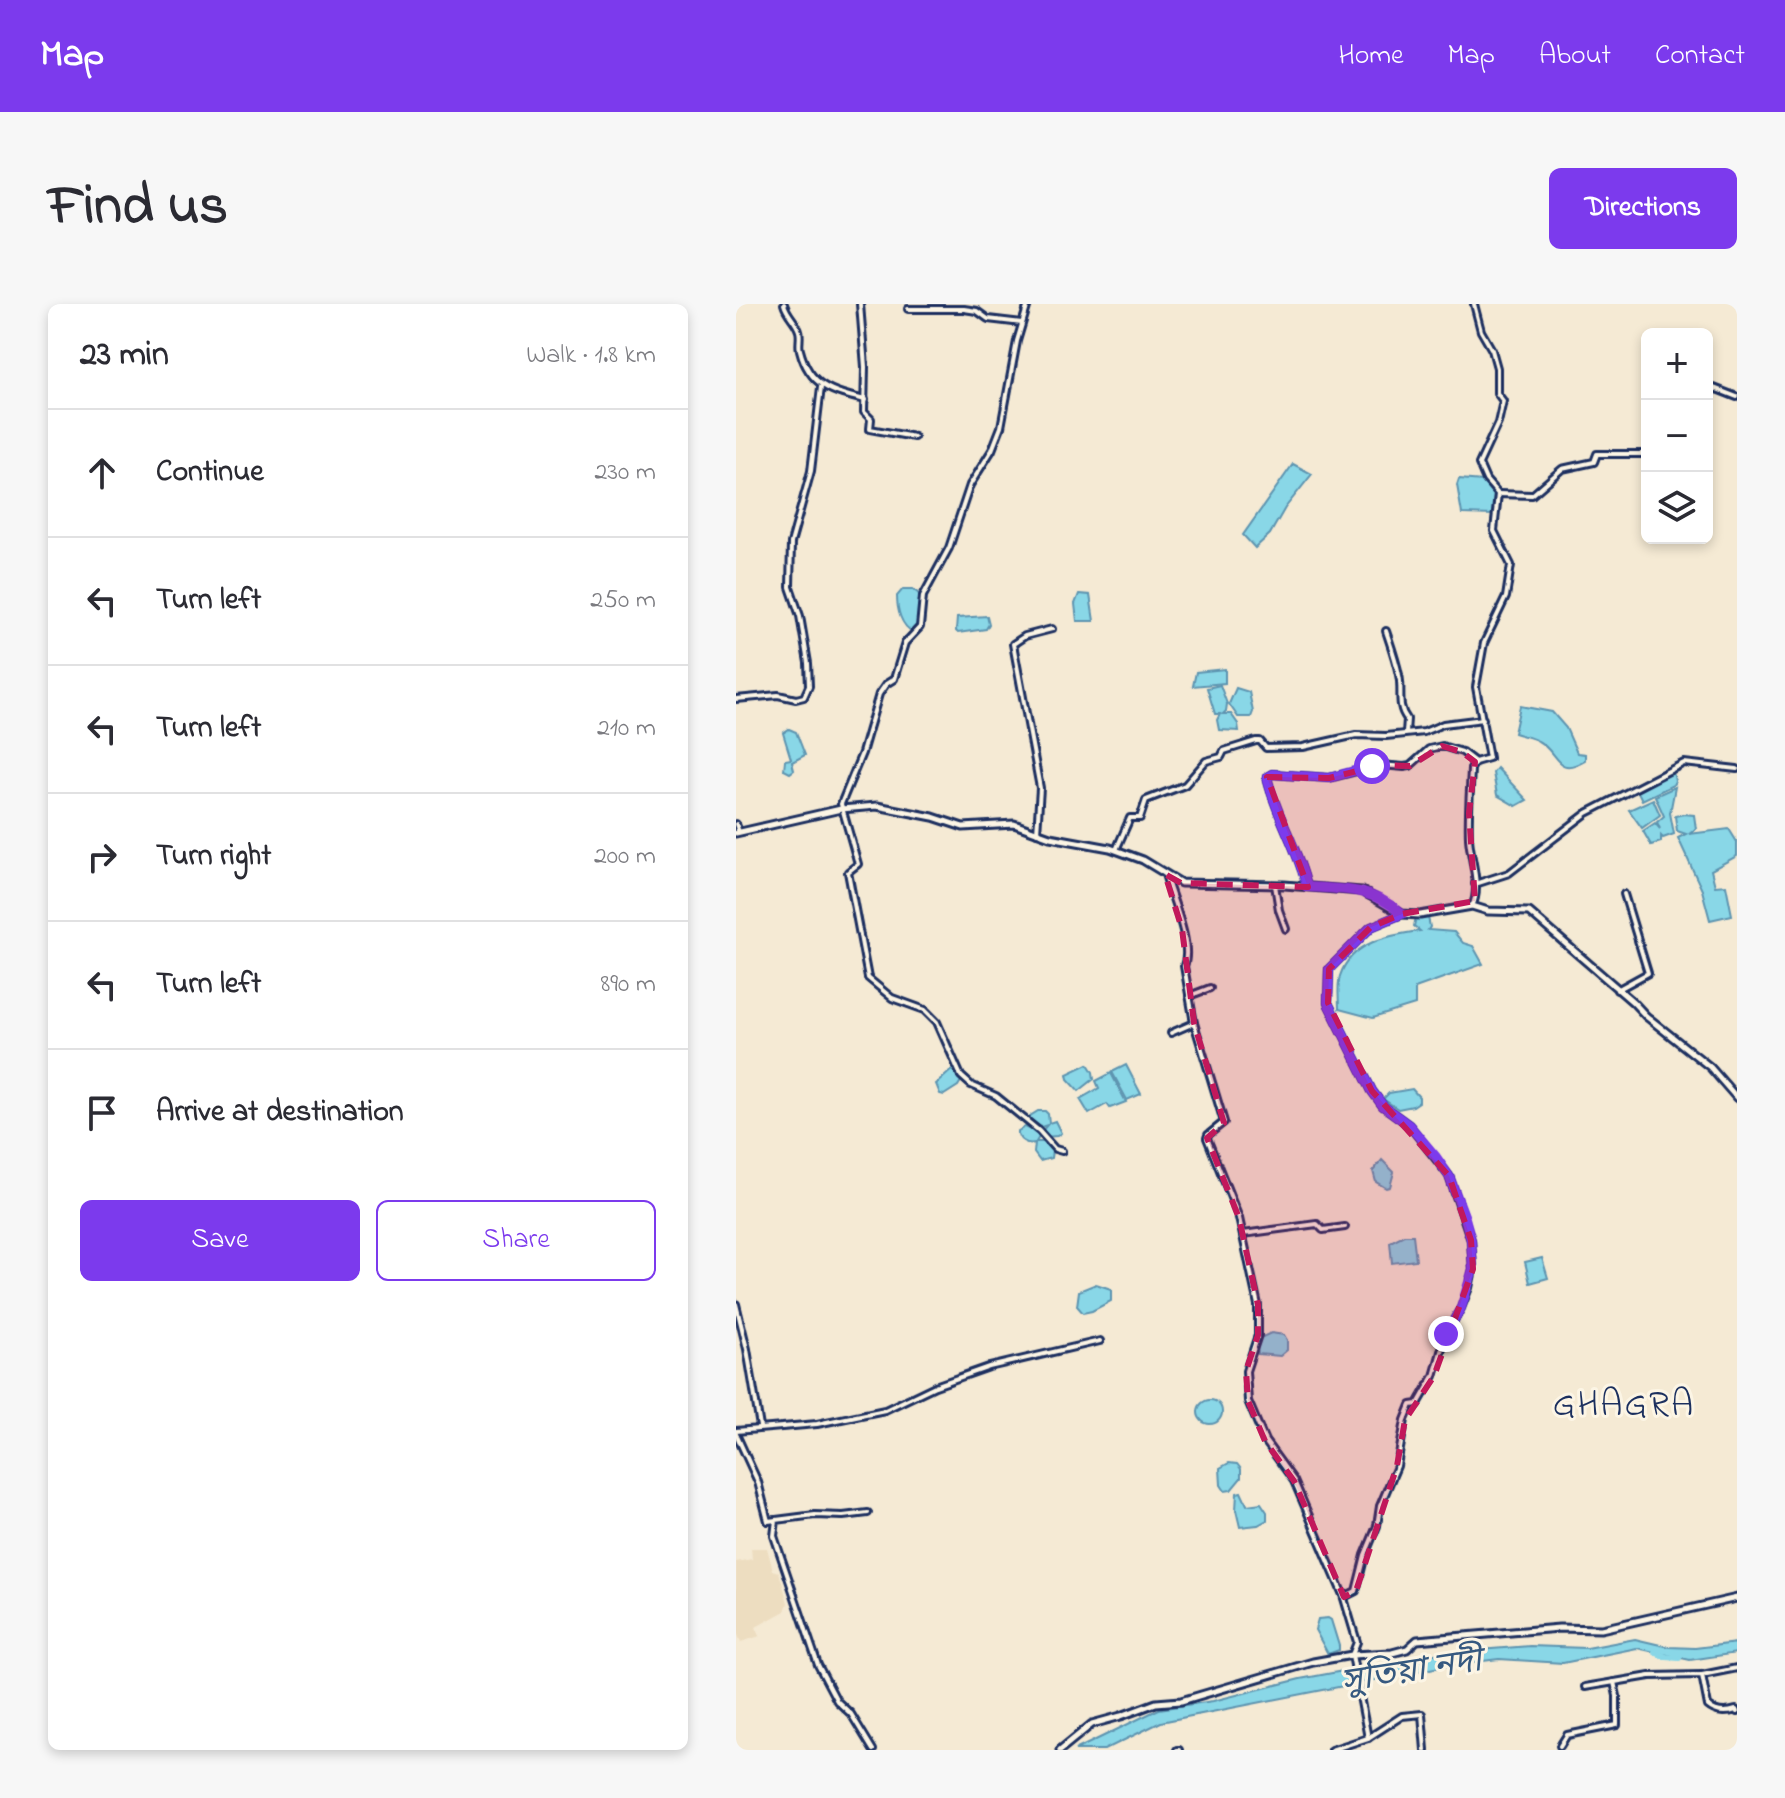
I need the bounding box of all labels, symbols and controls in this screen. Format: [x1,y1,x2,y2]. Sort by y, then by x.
text: Map [40,28,104,84]
text: Home [1338,36,1404,77]
text: Map [1448,36,1495,77]
text: About [1539,36,1611,77]
text: Contact [1655,36,1745,77]
text: Find us [48,168,228,249]
button: Directions [1549,168,1737,249]
map controls [1641,328,1713,544]
button: + [1641,328,1713,400]
text: 23 min [80,331,169,381]
text: Walk · 1.8 km [526,337,656,375]
button: − [1641,400,1713,472]
icon: ahead [80,451,124,495]
text: Continue [156,451,264,495]
text: 230 m [594,454,656,492]
button: layers [1641,472,1713,544]
icon: left [80,579,124,623]
text: Turn left [156,579,261,623]
text: 250 m [590,582,656,620]
icon: left [80,707,124,751]
text: Turn left [156,707,261,751]
text: 210 m [597,710,656,748]
route start [1354,748,1390,784]
icon: right [80,835,124,879]
text: Turn right [156,835,271,879]
text: 200 m [594,838,656,876]
icon: left [80,963,124,1007]
text: Turn left [156,963,261,1007]
text: 890 m [601,966,656,1004]
icon: arrive [80,1091,124,1135]
text: Arrive at destination [156,1091,404,1135]
button: Save [80,1200,360,1281]
button: Share [376,1200,656,1281]
route end [1428,1316,1464,1352]
district label: GHAGRA [1553,1380,1695,1433]
water label: সুতিয়া নদী [1338,1636,1491,1709]

